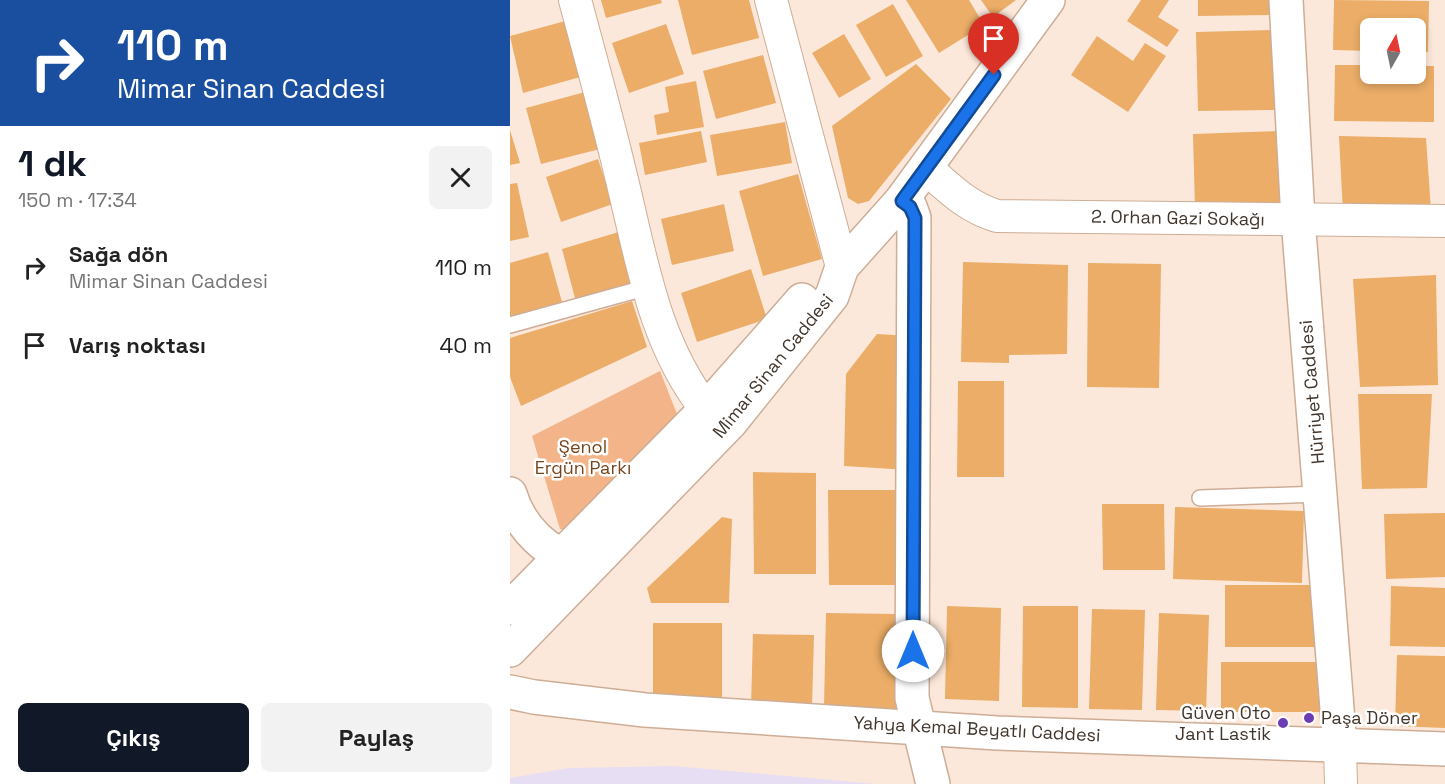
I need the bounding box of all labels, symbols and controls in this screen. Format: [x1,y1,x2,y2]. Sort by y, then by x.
pin [968,13,1019,75]
north arrow [1360,18,1426,84]
map controls [1360,18,1426,84]
text: 110 m [117,19,229,72]
icon: arrive [977,22,1010,55]
icon: right [18,24,96,102]
text: Mimar Sinan Caddesi [117,71,386,106]
text: 1 dk [18,141,87,187]
button: close [429,146,492,209]
text: 150 m · 17:34 [18,187,137,213]
street label: 2. Orhan Gazi Sokağı [1091,204,1265,231]
text: Sağa dön [69,240,168,268]
icon: right [18,251,51,284]
text: 110 m [435,253,492,281]
text: Mimar Sinan Caddesi [69,268,268,294]
street label: Mimar Sinan Caddesi [707,289,838,443]
street label: Hürriyet Caddesi [1294,319,1329,465]
icon: arrive [18,329,51,362]
text: Varış noktası [69,331,206,359]
text: 40 m [440,331,492,359]
park label: Şenol Ergün Parkı [535,435,631,479]
position arrow [881,619,945,683]
place label: Güven Oto Jant Lastik [1175,701,1271,745]
button: Çıkış [18,703,249,772]
button: Paylaş [261,703,492,772]
place label: Paşa Döner [1321,706,1418,729]
street label: Yahya Kemal Beyatlı Caddesi [853,711,1101,746]
marker: Paşa Döner [1302,711,1316,725]
marker: Güven Oto Jant Lastik [1276,716,1290,730]

